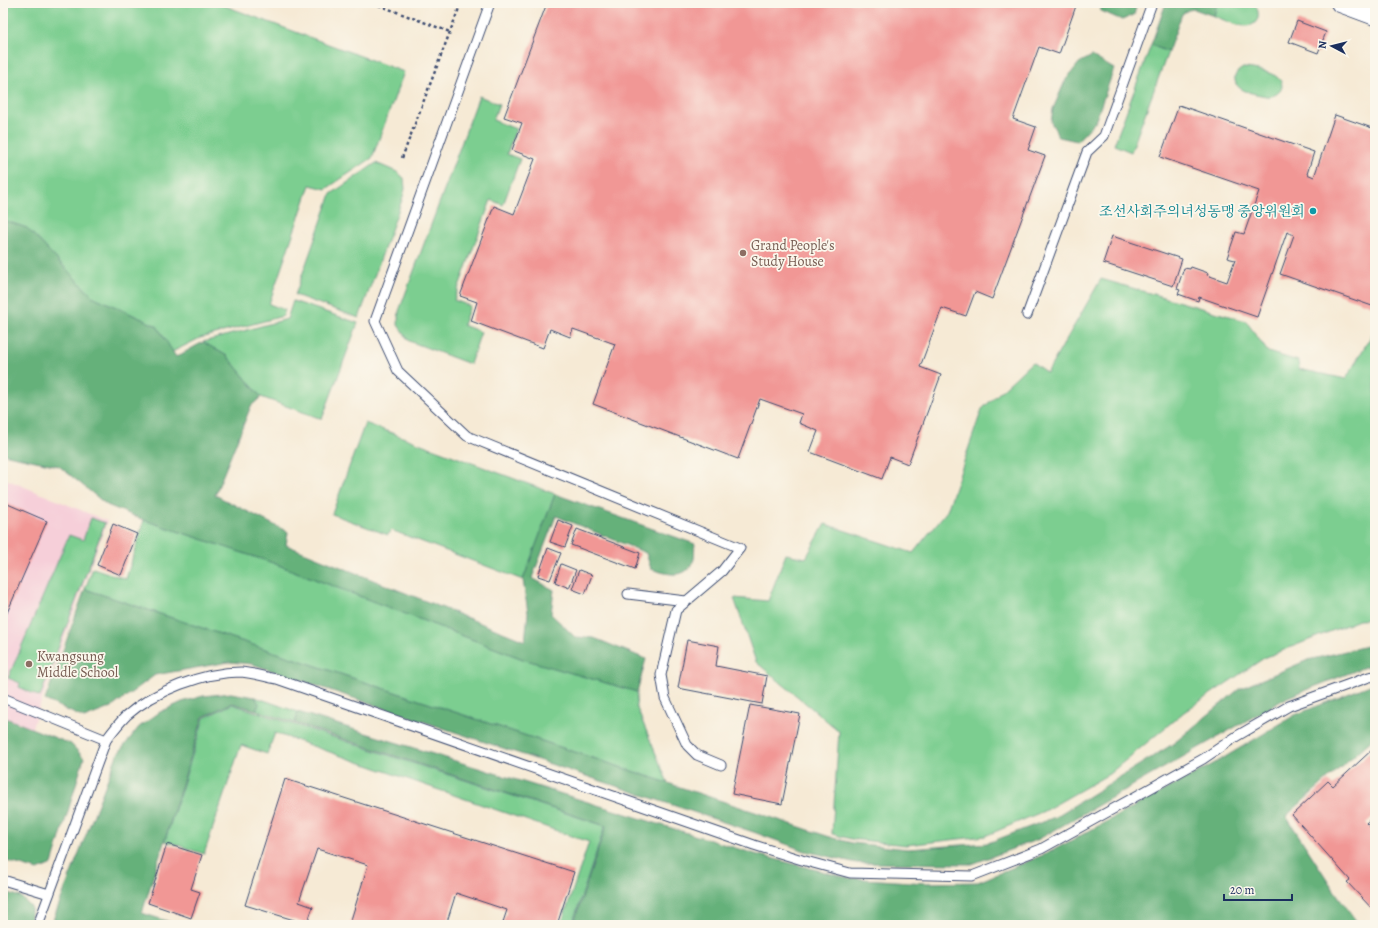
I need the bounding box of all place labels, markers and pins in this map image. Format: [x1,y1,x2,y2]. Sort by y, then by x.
place label: 조선사회주의녀성동맹 중앙위원회 [1099,202,1305,221]
marker: 조선사회주의녀성동맹 중앙위원회 [1308,206,1318,216]
place label: Grand People's Study House [751,236,835,271]
marker: Grand People's Study House [738,248,748,258]
place label: Kwangsung Middle School [37,647,119,682]
marker: Kwangsung Middle School [24,659,34,669]

